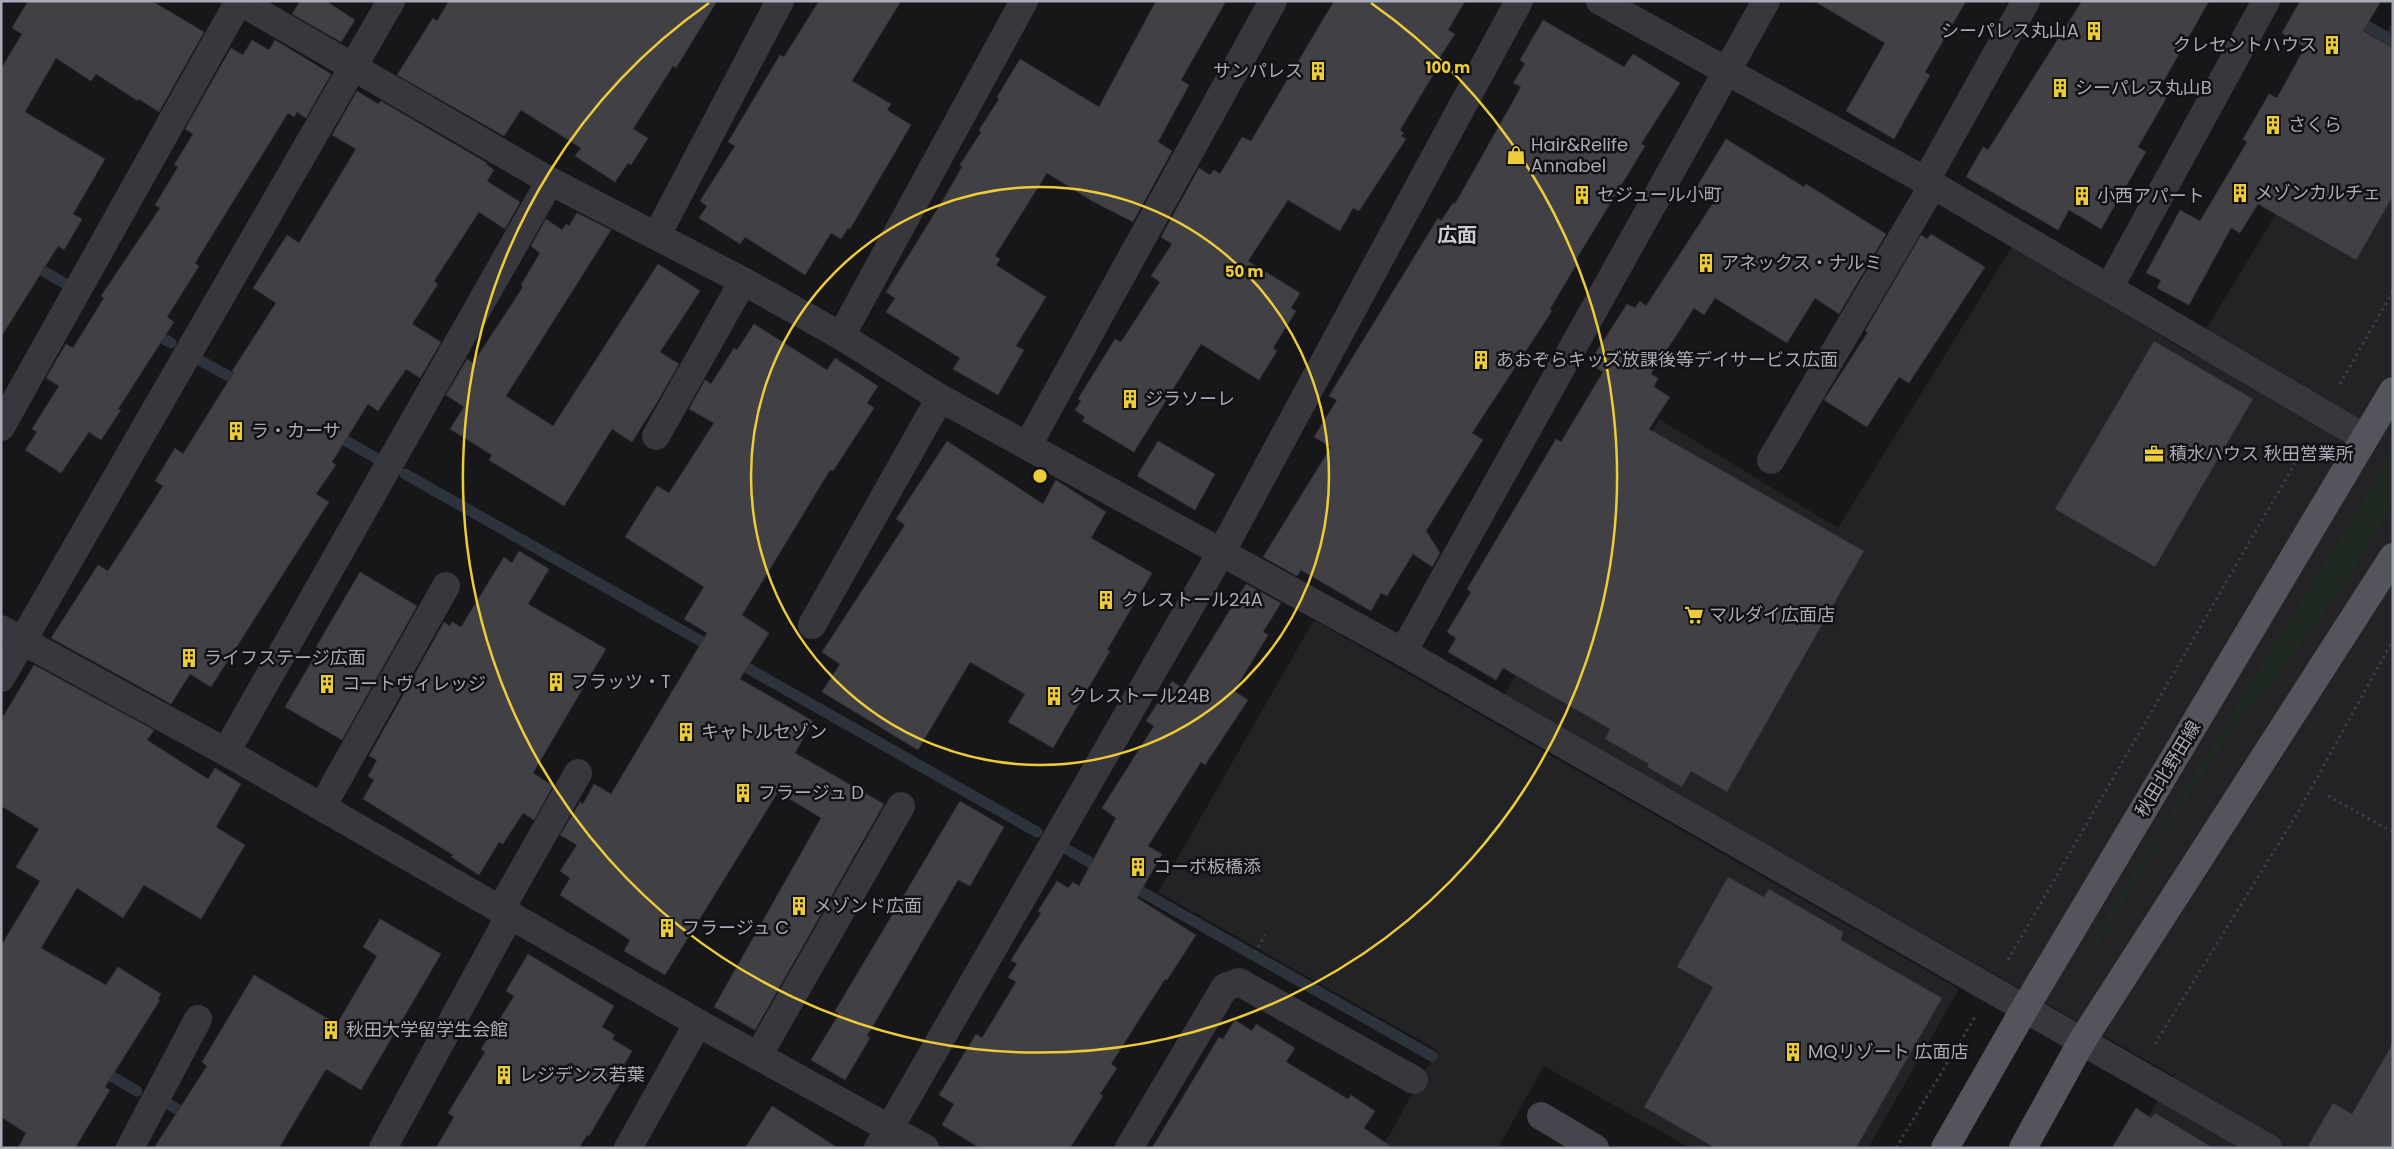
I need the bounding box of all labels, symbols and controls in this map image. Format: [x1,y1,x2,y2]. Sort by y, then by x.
place label: シーパレス丸山A [1941,18,2079,43]
building icon: シーパレス丸山A [2083,20,2105,42]
place label: クレセントハウス [2173,32,2317,57]
building icon: クレセントハウス [2321,34,2343,56]
text: 100 m [1426,57,1470,78]
place label: サンパレス [1213,58,1303,83]
building icon: サンパレス [1307,60,1329,82]
place label: シーパレス丸山B [2075,75,2212,100]
building icon: シーパレス丸山B [2049,77,2071,99]
place label: さくら [2288,112,2342,137]
building icon: さくら [2262,114,2284,136]
place label: Hair&Relife Annabel [1531,132,1628,178]
shop icon: Hair&Relife Annabel [1505,144,1527,166]
place label: メゾンカルチェ [2255,180,2381,205]
place label: セジュール小町 [1597,182,1722,207]
building icon: メゾンカルチェ [2229,182,2251,204]
place label: 小西アパート [2097,183,2205,208]
building icon: セジュール小町 [1571,184,1593,206]
building icon: 小西アパート [2071,185,2093,207]
district label: 広面 [1437,221,1477,249]
place label: アネックス・ナルミ [1721,250,1882,275]
building icon: アネックス・ナルミ [1695,252,1717,274]
text: 50 m [1225,261,1263,282]
place label: あおぞらキッズ放課後等デイサービス広面 [1496,347,1838,372]
building icon: あおぞらキッズ放課後等デイサービス広面 [1470,349,1492,371]
place label: ジラソーレ [1145,386,1235,411]
building icon: ジラソーレ [1119,388,1141,410]
place label: ラ・カーサ [251,418,341,443]
building icon: ラ・カーサ [225,420,247,442]
place label: 積水ハウス 秋田営業所 [2169,441,2354,466]
office icon: 積水ハウス 秋田営業所 [2143,443,2165,465]
centre of rings [1031,467,1049,485]
place label: クレストール24A [1121,587,1263,612]
building icon: クレストール24A [1095,589,1117,611]
place label: マルダイ広面店 [1709,602,1835,627]
supermarket icon: マルダイ広面店 [1683,604,1705,626]
place label: ライフステージ広面 [204,645,366,670]
building icon: ライフステージ広面 [178,647,200,669]
place label: フラッツ・T [571,669,671,694]
place label: コートヴィレッジ [342,671,486,696]
building icon: フラッツ・T [545,671,567,693]
building icon: コートヴィレッジ [316,673,338,695]
place label: クレストール24B [1069,683,1210,708]
building icon: クレストール24B [1043,685,1065,707]
street label: 秋田北野田線 [2129,716,2206,821]
place label: キャトルセゾン [701,719,827,744]
building icon: キャトルセゾン [675,721,697,743]
place label: フラージュ D [758,780,864,805]
building icon: フラージュ D [732,782,754,804]
place label: コーポ板橋添 [1153,854,1261,879]
building icon: コーポ板橋添 [1127,856,1149,878]
place label: メゾンド広面 [814,893,922,918]
building icon: メゾンド広面 [788,895,810,917]
place label: フラージュ C [682,915,789,940]
building icon: フラージュ C [656,917,678,939]
place label: 秋田大学留学生会館 [346,1017,508,1042]
building icon: 秋田大学留学生会館 [320,1019,342,1041]
place label: MQリゾート 広面店 [1808,1039,1969,1064]
building icon: MQリゾート 広面店 [1782,1041,1804,1063]
place label: レジデンス若葉 [519,1062,645,1087]
building icon: レジデンス若葉 [493,1064,515,1086]

